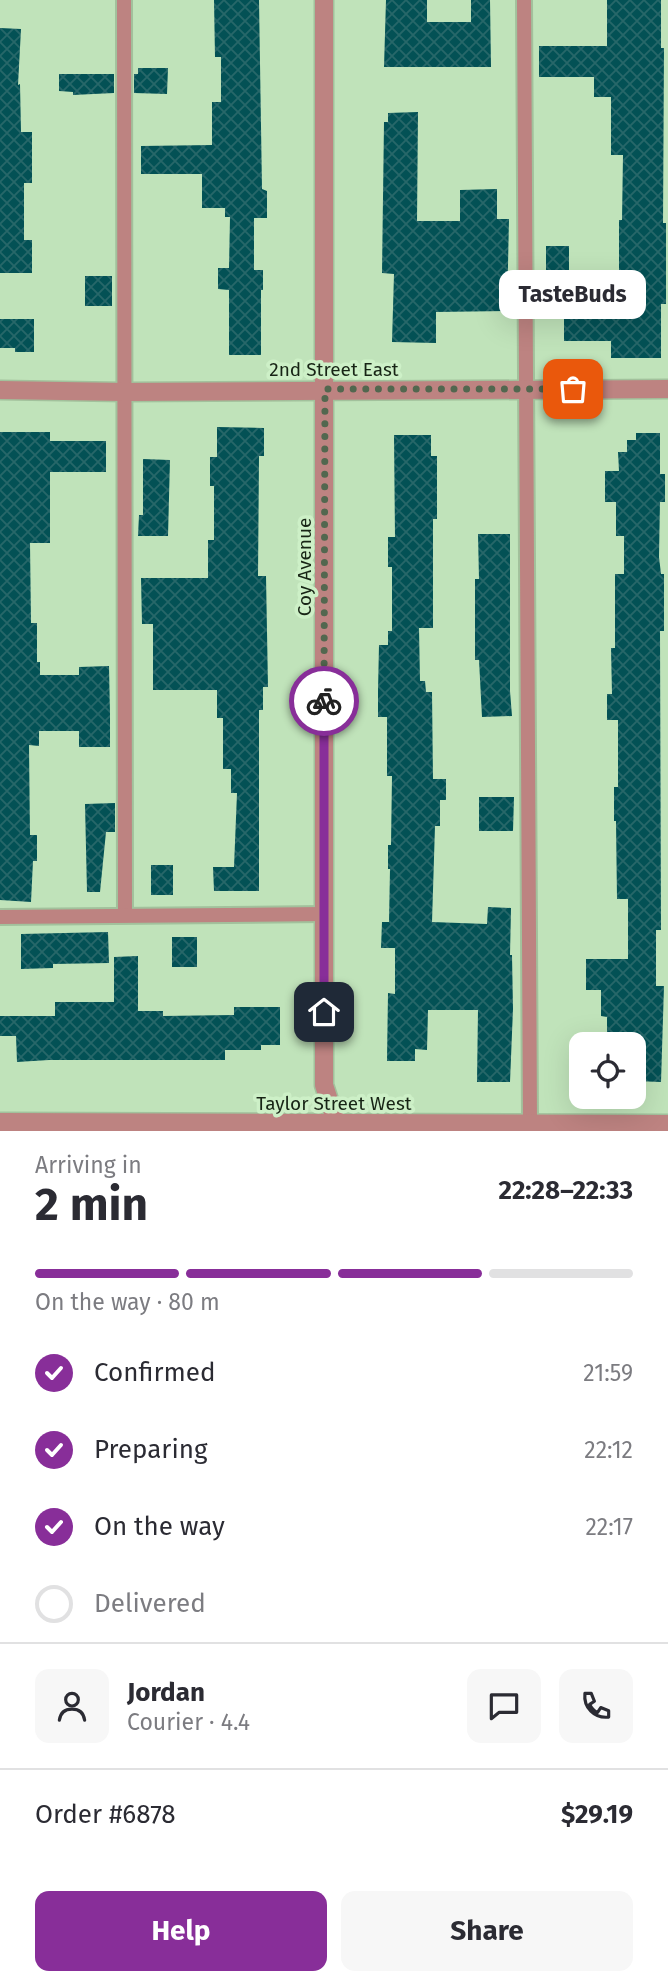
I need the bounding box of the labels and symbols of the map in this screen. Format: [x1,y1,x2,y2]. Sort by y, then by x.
callout: TasteBuds [500,270,646,319]
street label: 2nd Street East [269,358,399,381]
pin [543,359,603,419]
street label: Coy Avenue [293,518,316,616]
courier [289,666,359,736]
pin [294,982,354,1042]
street label: Taylor Street West [256,1092,412,1115]

